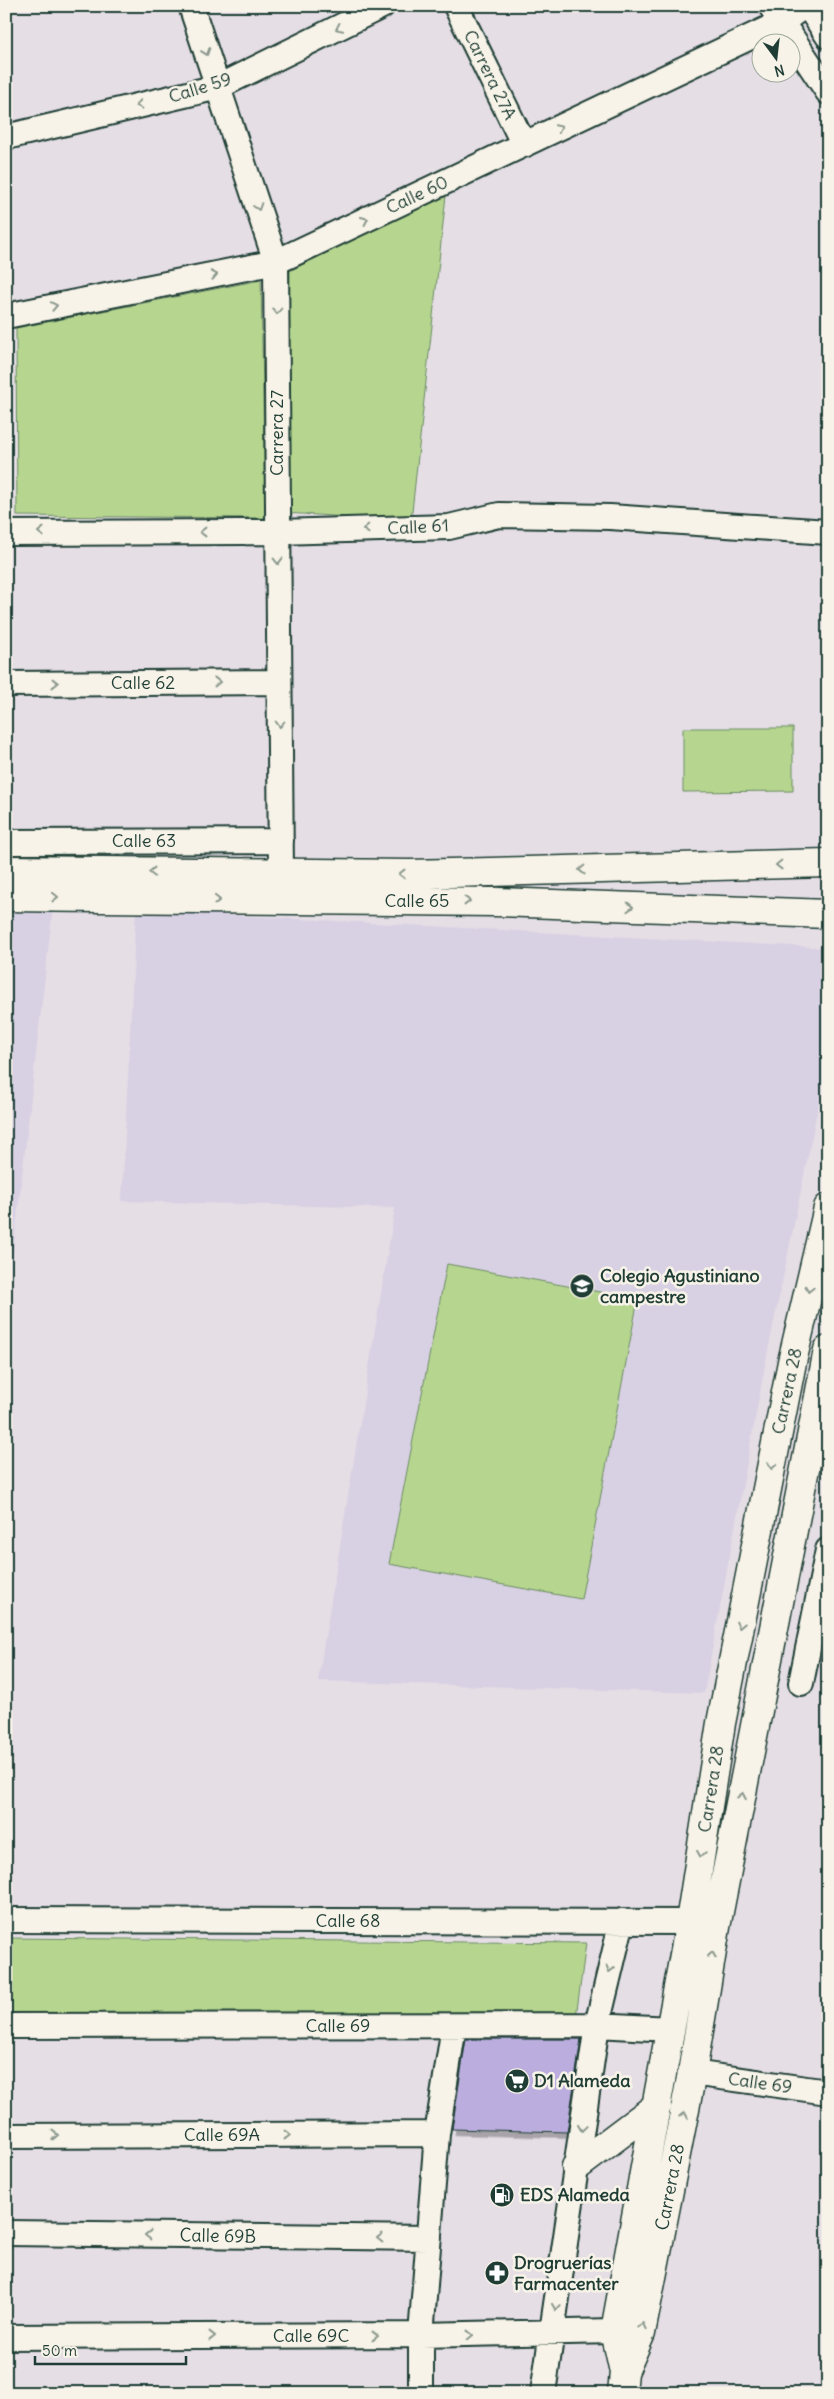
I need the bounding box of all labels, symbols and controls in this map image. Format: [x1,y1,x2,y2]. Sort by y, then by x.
one-way arrow [335,21,344,31]
street label: Carrera 27A [459,26,522,124]
north arrow [752,32,802,82]
one-way arrow [200,48,210,56]
text: N [772,61,786,81]
street label: Calle 59 [166,67,234,108]
one-way arrow [135,99,144,110]
one-way arrow [554,123,563,134]
street label: Calle 60 [382,170,452,219]
one-way arrow [252,202,262,210]
one-way arrow [360,216,369,226]
one-way arrow [209,270,218,280]
one-way arrow [50,301,58,312]
one-way arrow [272,308,282,315]
street label: Carrera 27 [265,390,288,476]
street label: Calle 61 [387,513,449,540]
one-way arrow [361,524,369,534]
one-way arrow [36,527,44,537]
one-way arrow [199,527,206,537]
one-way arrow [273,558,283,565]
street label: Calle 62 [111,671,175,694]
one-way arrow [214,677,222,687]
one-way arrow [52,678,59,688]
one-way arrow [275,720,285,728]
street label: Calle 63 [112,829,176,852]
one-way arrow [775,859,783,870]
one-way arrow [577,864,585,875]
one-way arrow [147,867,155,877]
one-way arrow [397,869,405,879]
street label: Calle 65 [385,889,449,912]
one-way arrow [52,892,59,902]
one-way arrow [214,894,222,905]
one-way arrow [464,896,472,906]
one-way arrow [626,901,634,912]
place label: Colegio Agustiniano campestre [600,1264,760,1308]
school or university icon: Colegio Agustiniano campestre [569,1273,595,1299]
one-way arrow [804,1285,815,1294]
street label: Carrera 28 [766,1346,807,1436]
one-way arrow [767,1461,778,1470]
one-way arrow [736,1621,746,1629]
street label: Carrera 28 [692,1744,729,1834]
one-way arrow [736,1791,746,1800]
one-way arrow [696,1850,707,1858]
street label: Calle 68 [316,1909,380,1932]
one-way arrow [706,1951,716,1960]
one-way arrow [605,1964,616,1973]
street label: Calle 69 [306,2014,370,2037]
street label: Calle 69 [726,2067,794,2098]
supermarket icon: D1 Alameda [504,2068,530,2094]
place label: D1 Alameda [534,2069,630,2092]
one-way arrow [678,2111,689,2120]
street label: Calle 69A [184,2123,260,2146]
one-way arrow [577,2125,588,2133]
one-way arrow [52,2130,59,2140]
one-way arrow [284,2130,292,2140]
street label: Carrera 28 [650,2142,689,2232]
fuel station icon: EDS Alameda [489,2182,515,2208]
place label: EDS Alameda [520,2183,630,2206]
street label: Calle 69B [180,2223,256,2248]
one-way arrow [144,2230,152,2240]
one-way arrow [376,2232,384,2243]
place label: Drogruerías Farmacenter [514,2251,619,2295]
pharmacy icon: Drogruerías Farmacenter [484,2260,510,2286]
one-way arrow [551,2302,561,2311]
one-way arrow [636,2322,647,2331]
street label: Calle 69C [273,2324,349,2347]
one-way arrow [466,2329,474,2340]
one-way arrow [209,2331,217,2341]
one-way arrow [372,2331,379,2341]
scale bar [35,2334,186,2366]
text: 50 m [42,2341,77,2360]

